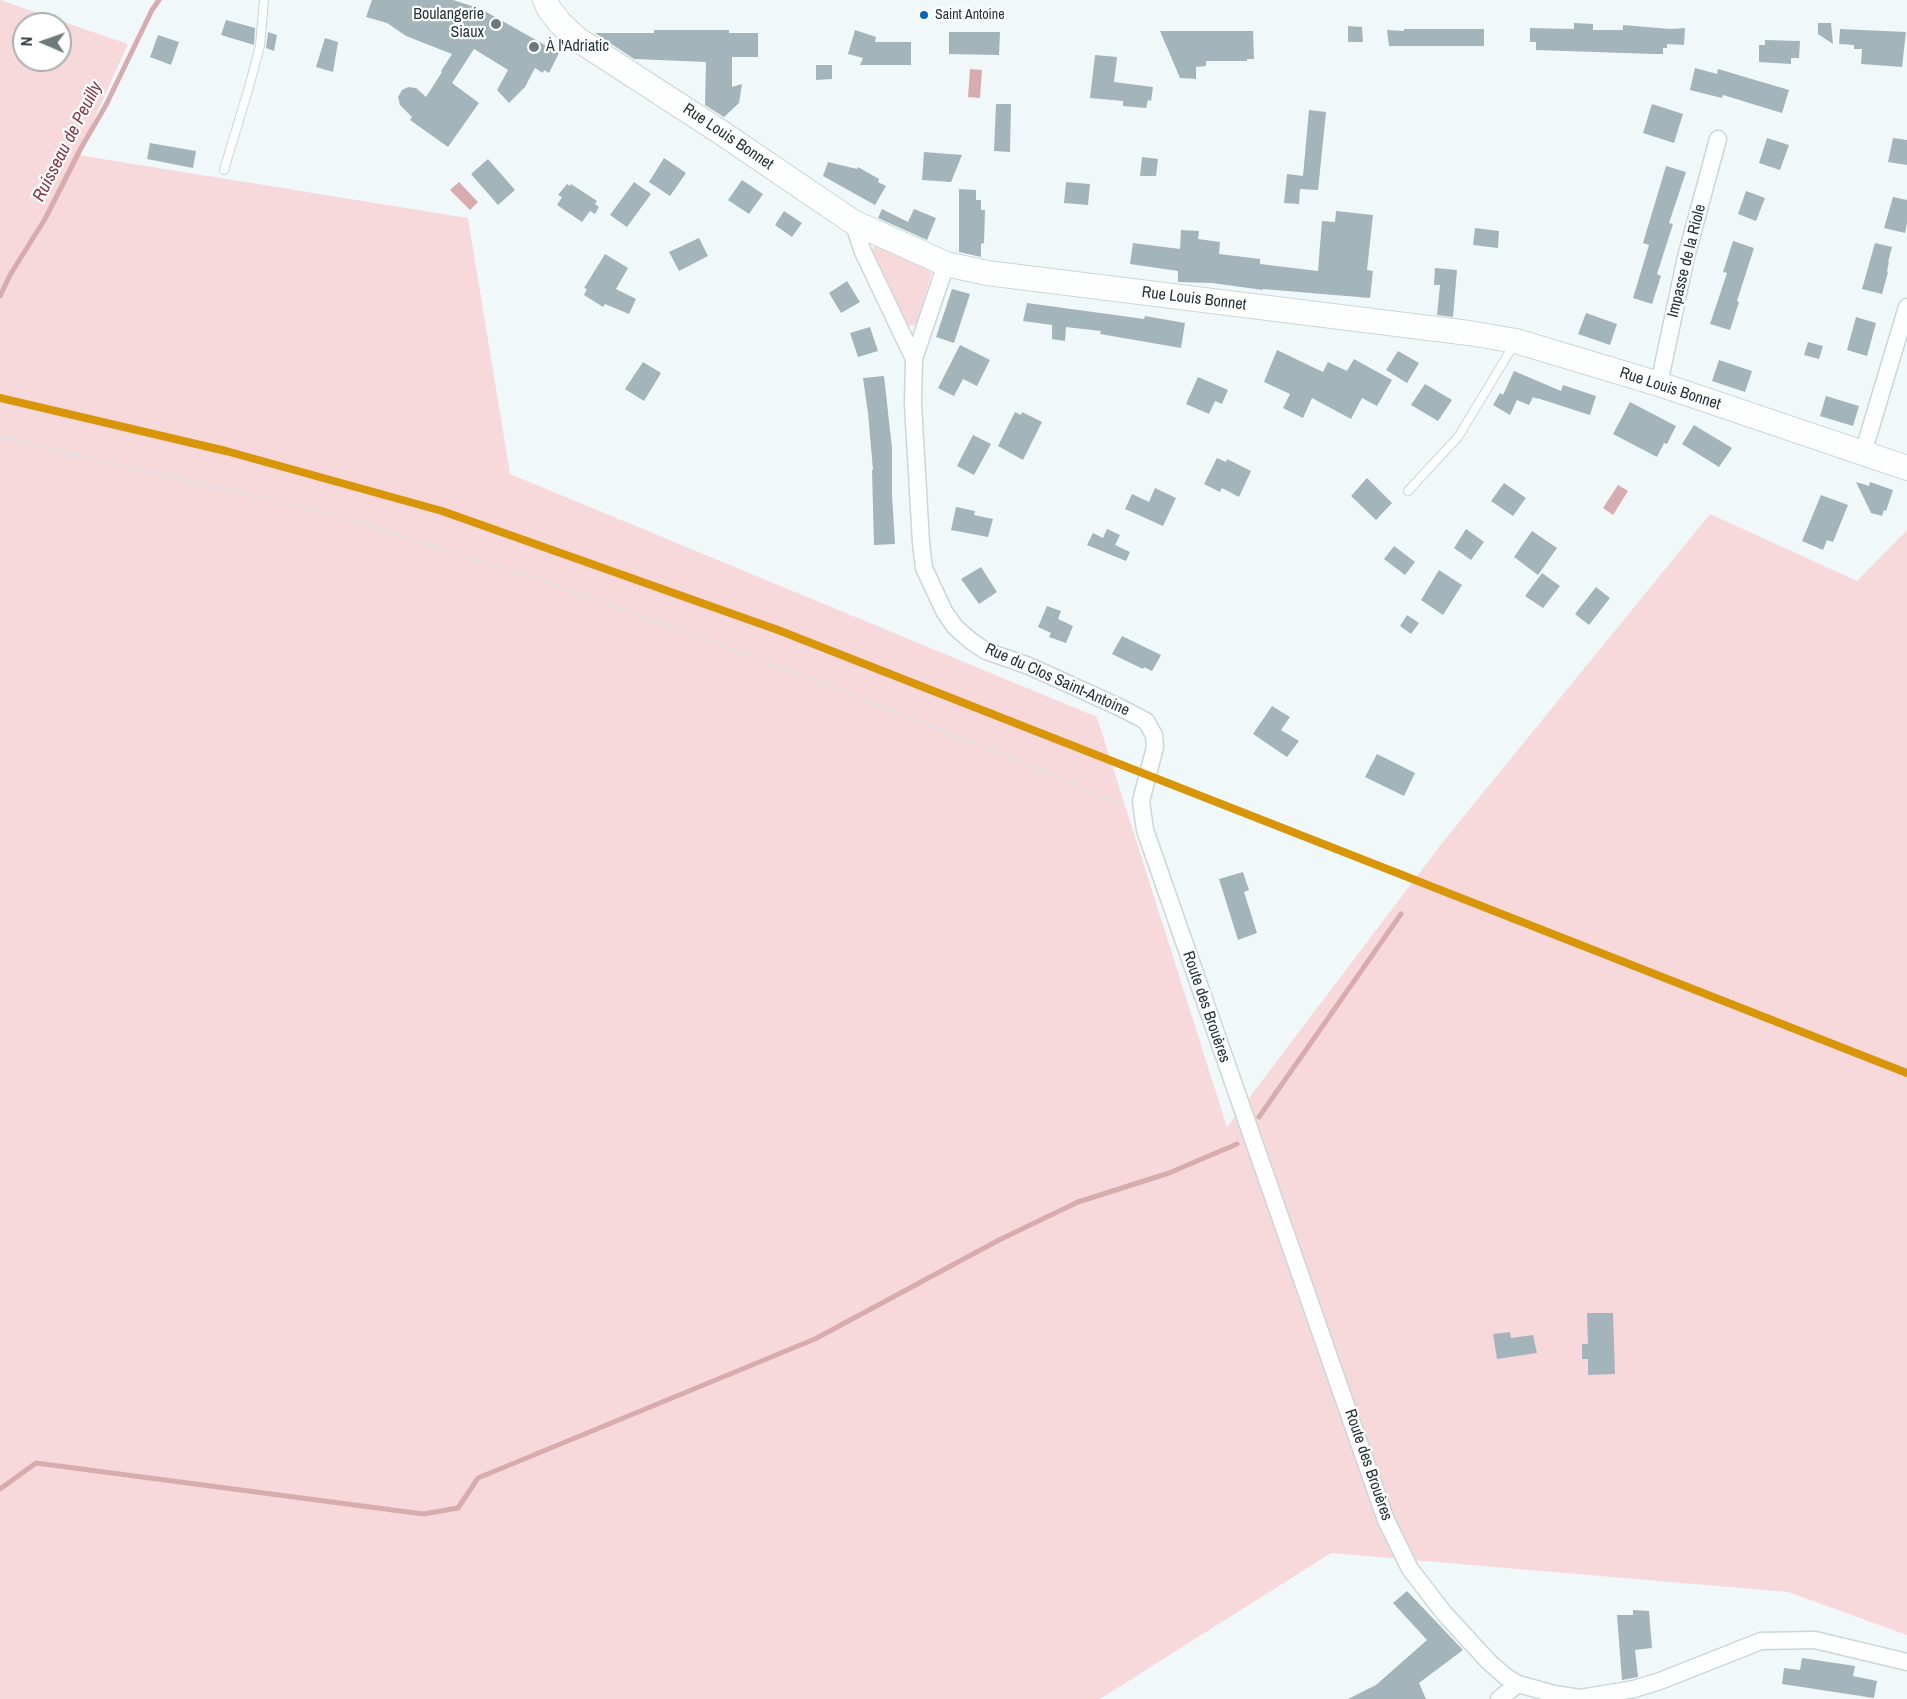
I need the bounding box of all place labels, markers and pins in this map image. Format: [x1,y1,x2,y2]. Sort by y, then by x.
place label: Boulangerie Siaux [413,5,484,43]
place label: Saint Antoine [935,7,1005,23]
marker: Saint Antoine [918,9,930,21]
marker: Boulangerie Siaux [489,17,503,31]
place label: À l'Adriatic [546,37,609,57]
marker: À l'Adriatic [527,40,541,54]

